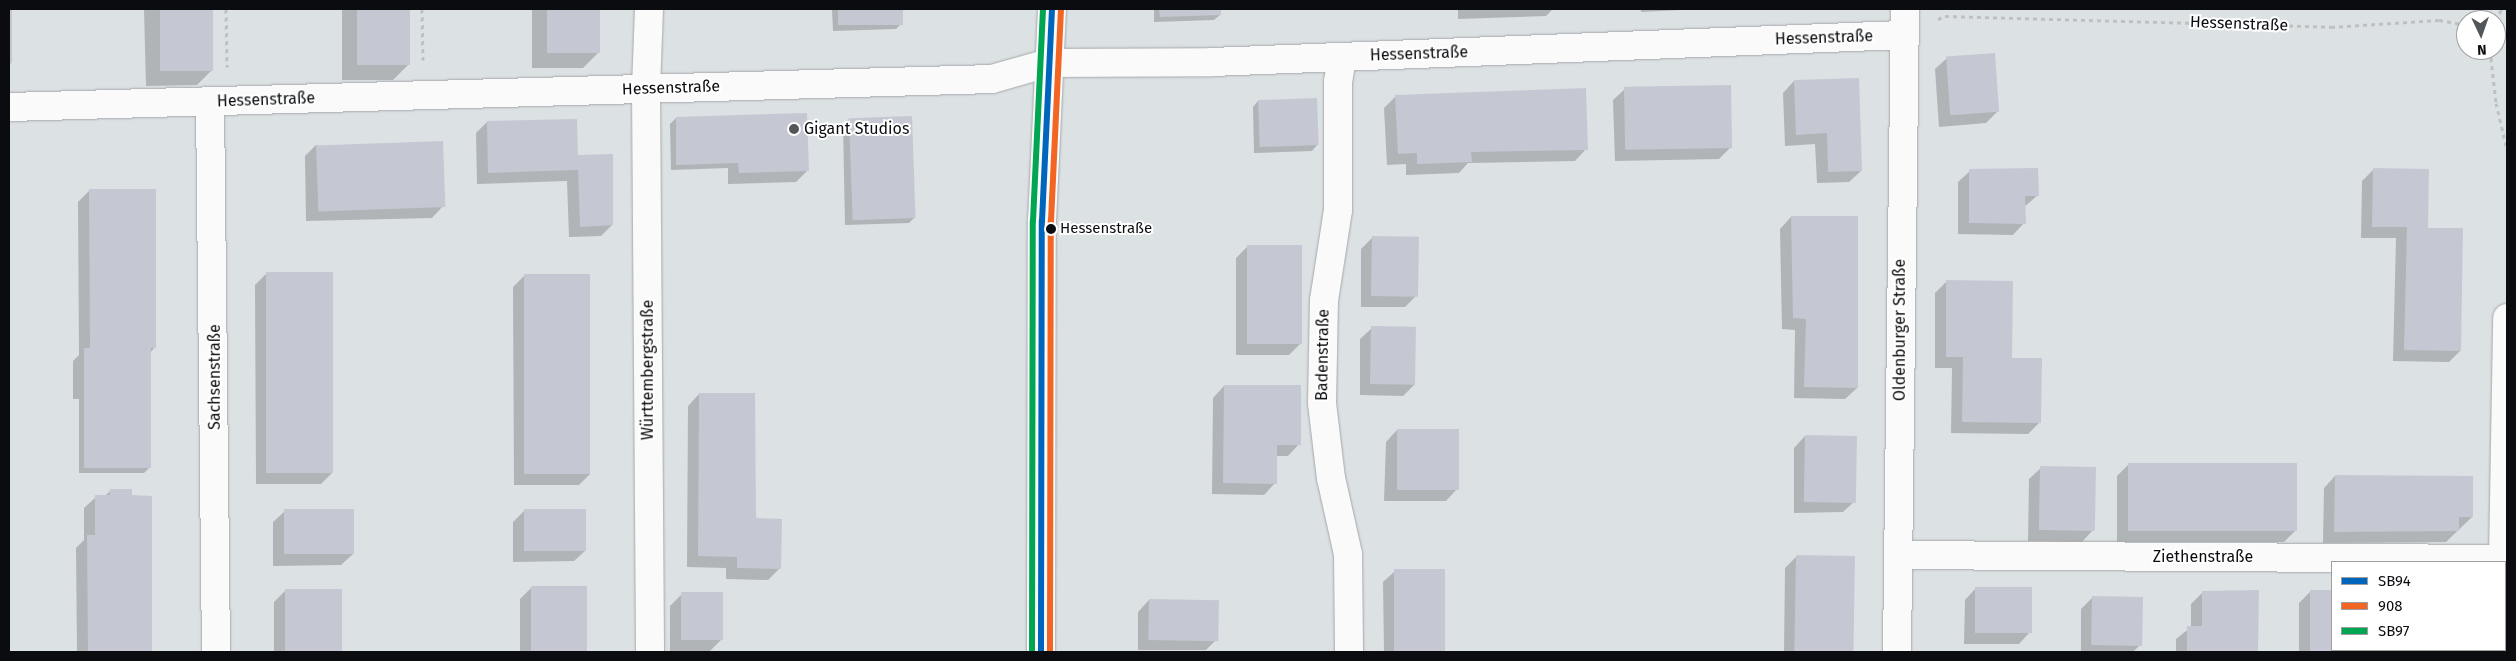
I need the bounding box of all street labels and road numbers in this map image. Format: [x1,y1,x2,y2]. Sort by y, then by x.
street label: Hessenstraße [2190,13,2288,35]
street label: Hessenstraße [1775,27,1873,49]
street label: Hessenstraße [1370,43,1468,65]
street label: Hessenstraße [622,77,720,99]
street label: Hessenstraße [217,89,315,111]
street label: Oldenburger Straße [1890,259,1910,401]
street label: Württembergstraße [638,300,658,440]
street label: Badenstraße [1313,309,1333,401]
street label: Sachsenstraße [205,324,225,430]
street label: Ziethenstraße [2153,547,2253,567]

